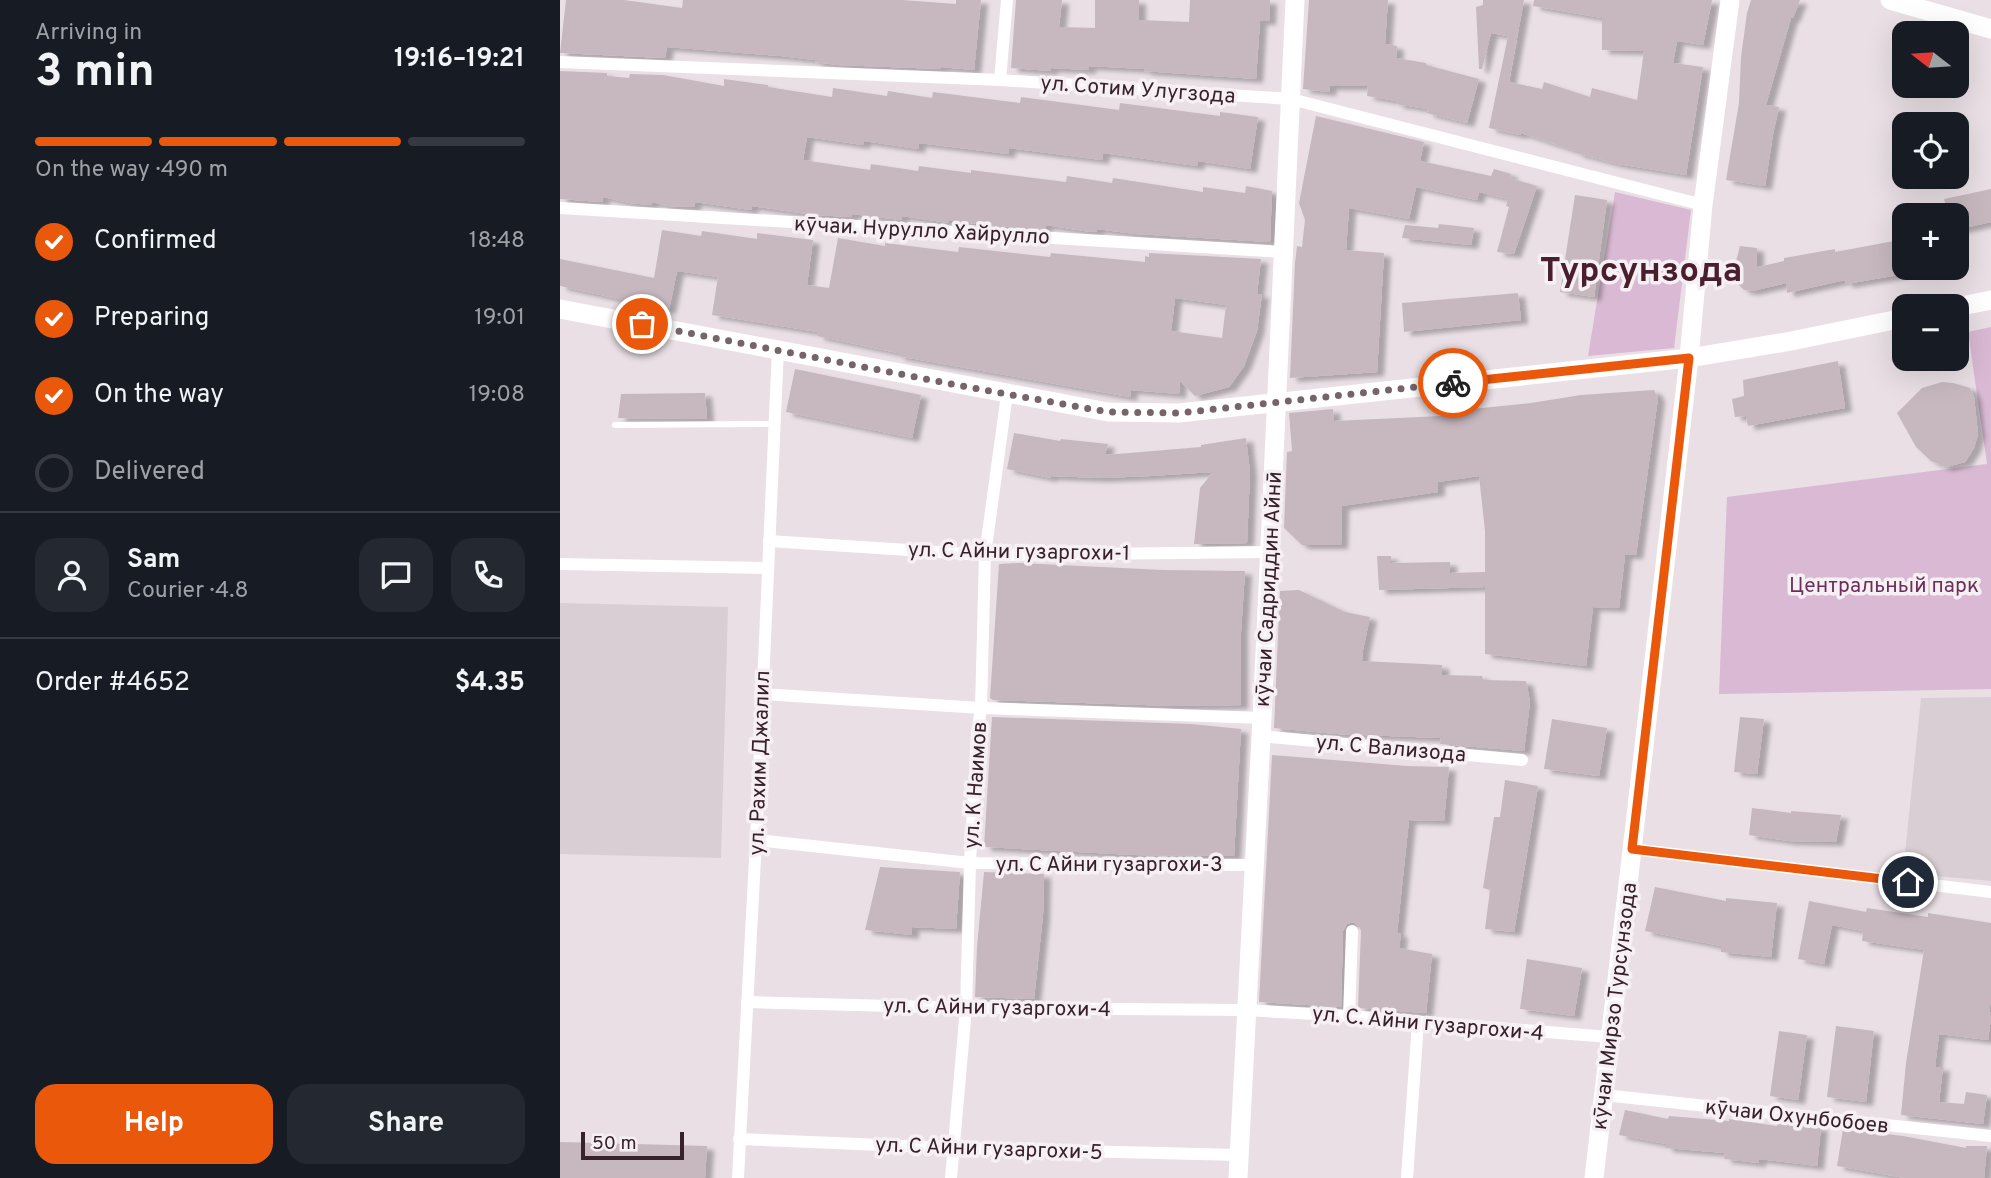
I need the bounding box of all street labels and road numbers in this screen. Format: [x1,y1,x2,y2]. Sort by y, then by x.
street label: ул. Сотим Улугзода [1040,70,1236,111]
street label: кӯчаи. Нурулло Хайрулло [793,211,1050,252]
street label: кӯчаи Садриддин Айнӣ [1250,471,1289,708]
street label: ул. С Айни гузаргохи-1 [908,537,1130,568]
street label: ул. Рахим Джалил [744,670,777,856]
street label: ул. К Наимов [959,720,994,850]
street label: ул. С Вализода [1315,729,1467,770]
street label: ул. С Айни гузаргохи-3 [995,852,1223,879]
street label: кӯчаи Мирзо Турсунзода [1587,881,1644,1131]
street label: ул. С Айни гузаргохи-4 [883,993,1111,1024]
street label: ул. С. Айни гузаргохи-4 [1311,1001,1545,1048]
street label: кӯчаи Охунбобоев [1704,1094,1890,1141]
street label: ул. С Айни гузаргохи-5 [875,1132,1103,1167]

